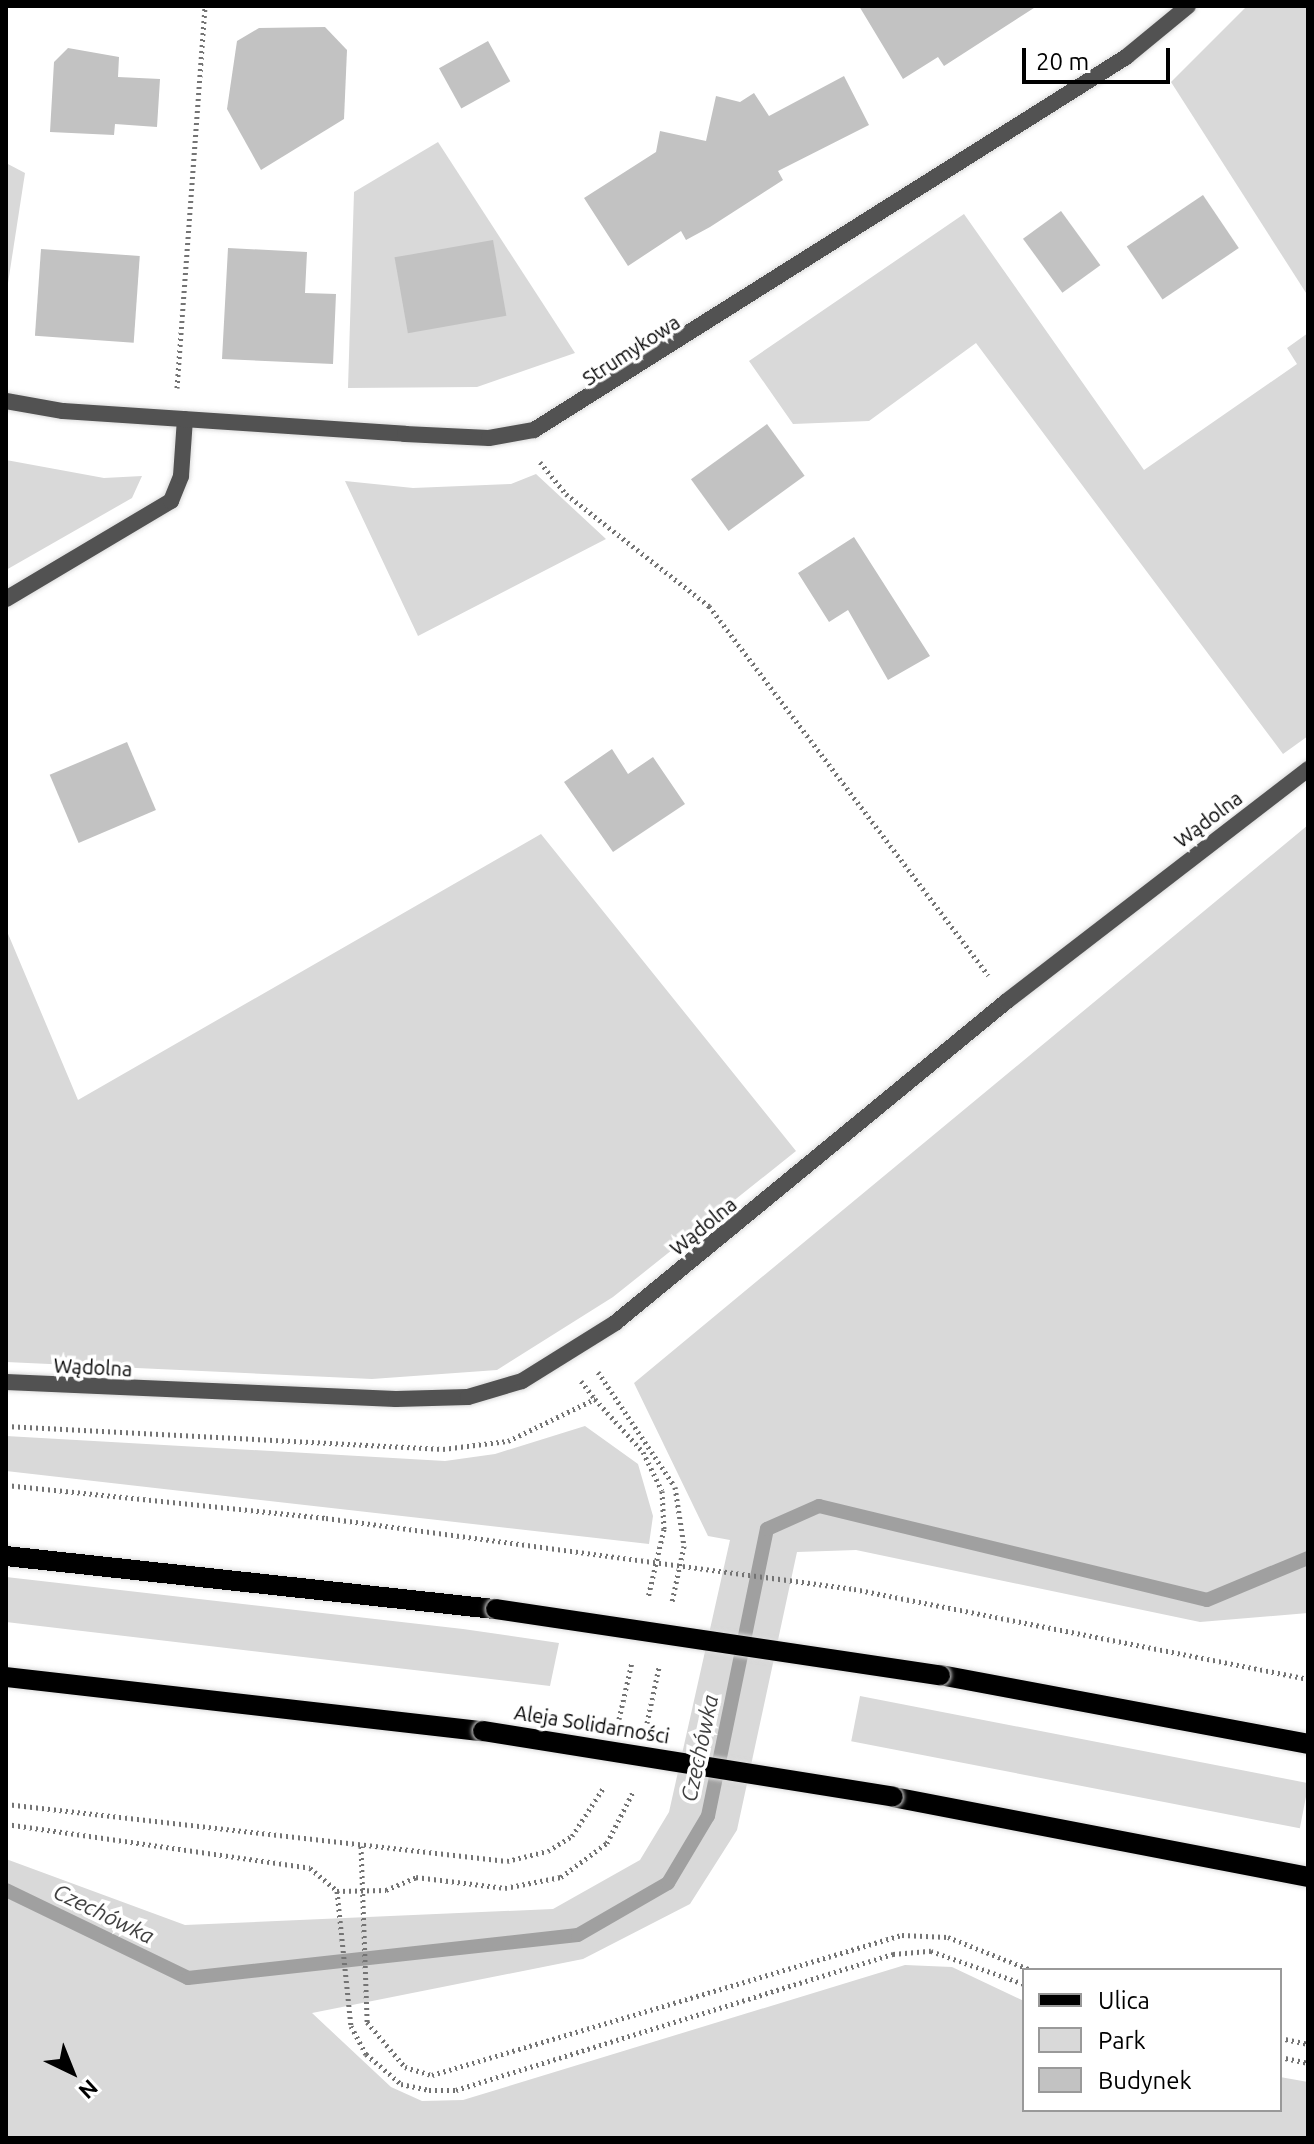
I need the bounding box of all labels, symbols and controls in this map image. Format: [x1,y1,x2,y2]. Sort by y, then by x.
scale bar [1026,32,1174,82]
text: 20 m [1036,48,1089,75]
street label: Strumykowa [578,310,684,390]
street label: Wądolna [1169,786,1247,852]
street label: Wądolna [665,1192,741,1260]
street label: Wądolna [53,1353,133,1381]
water label: Czechówka [675,1692,723,1804]
street label: Aleja Solidarności [513,1700,671,1748]
water label: Czechówka [49,1877,159,1949]
legend [1022,1968,1282,2112]
text: Ulica [1098,1987,1150,2014]
text: Park [1098,2027,1146,2054]
north arrow [32,2032,112,2112]
text: Budynek [1098,2067,1192,2094]
text: N [74,2075,103,2105]

